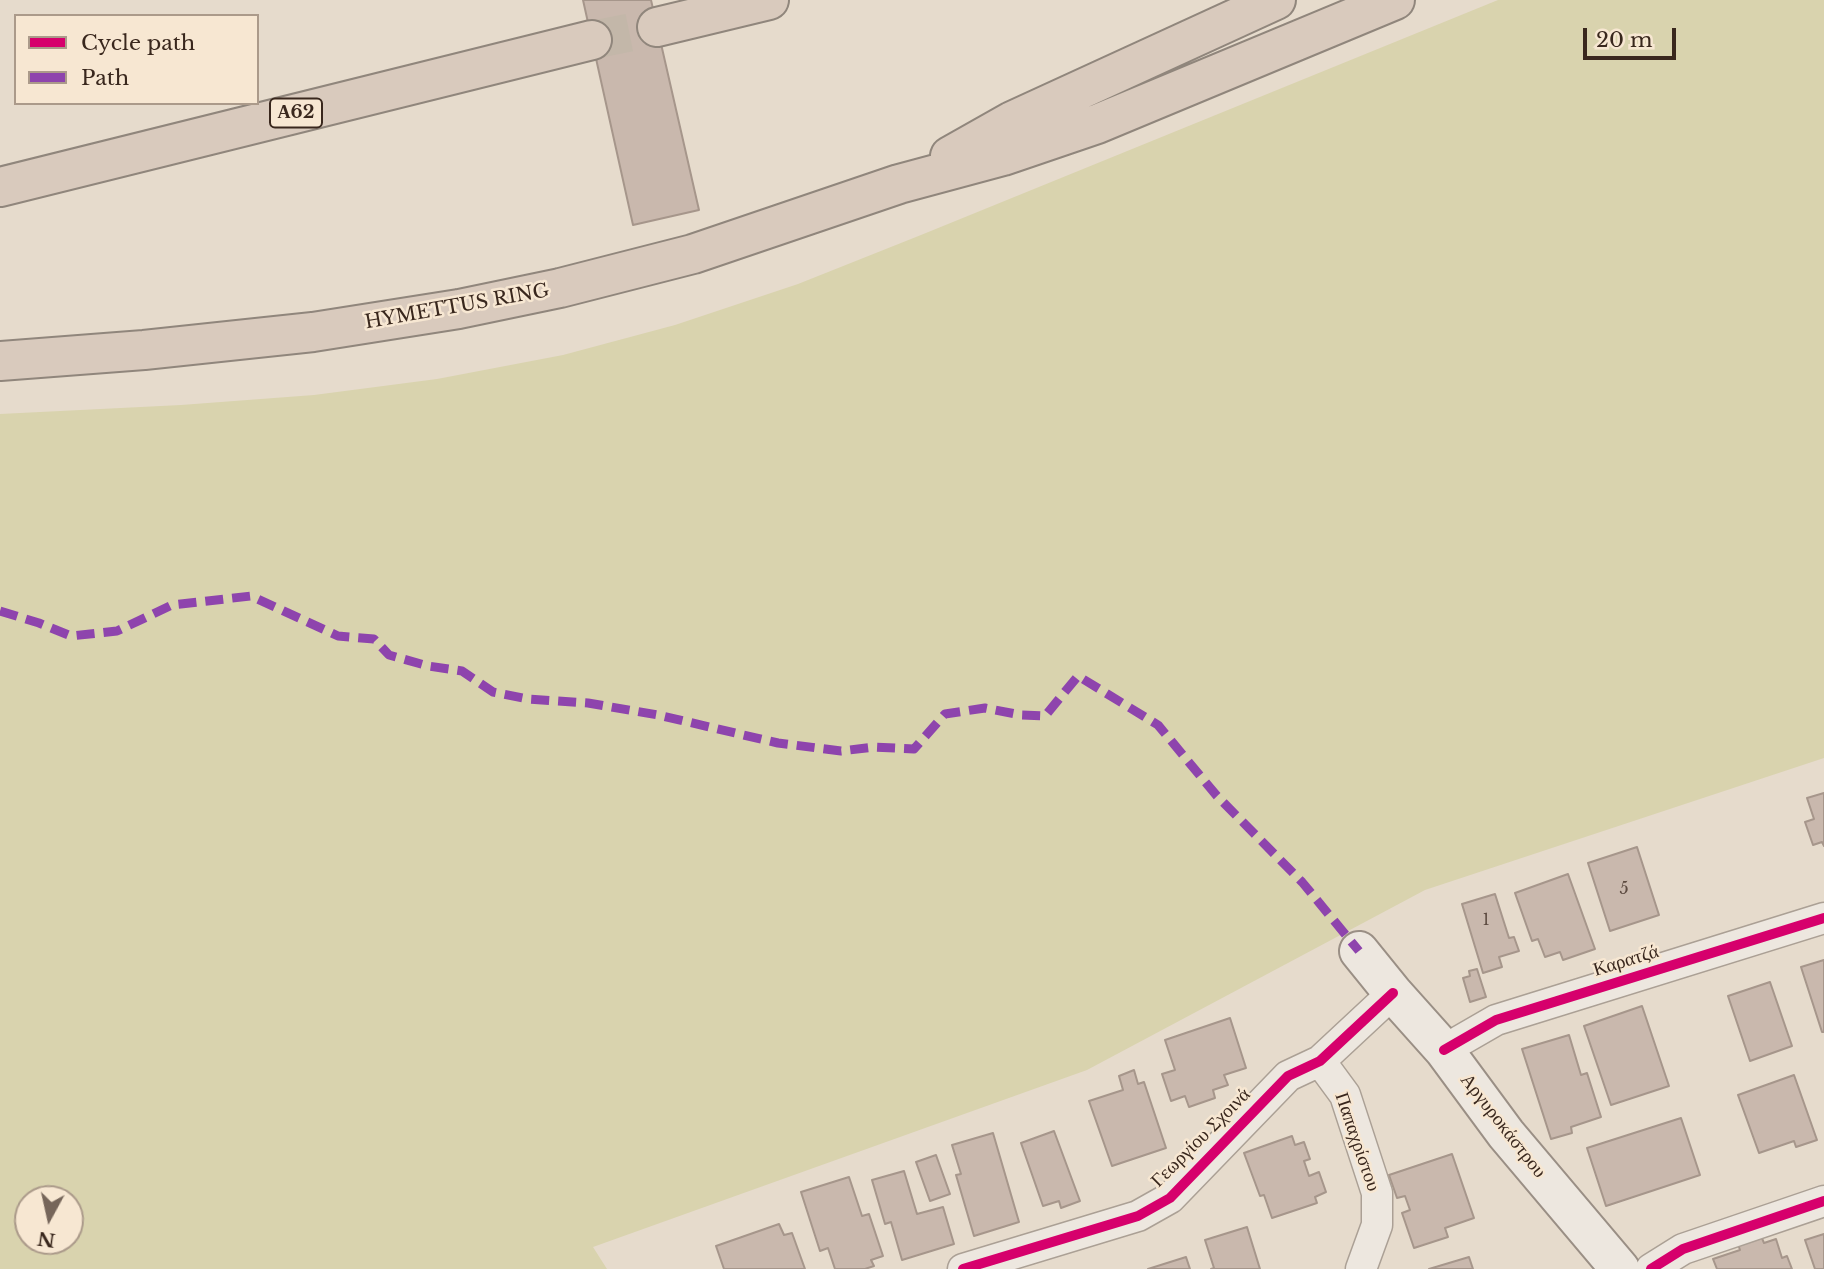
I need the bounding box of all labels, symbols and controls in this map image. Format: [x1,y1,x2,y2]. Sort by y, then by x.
legend [14,14,259,105]
scale bar [1586,14,1679,58]
text: 20 m [1596,27,1653,53]
text: Cycle path [81,30,195,56]
text: Path [81,65,129,91]
road number: Α62 [270,98,322,128]
street label: HYMETTUS RING [363,280,551,334]
house number: 5 [1619,879,1629,899]
house number: 1 [1482,910,1490,930]
street label: Καρατζά [1591,940,1661,982]
street label: Αργυροκάστρου [1455,1069,1551,1183]
street label: Γεωργίου Σχοινά [1147,1084,1255,1192]
street label: Παπαχρίστου [1329,1090,1385,1194]
north arrow [14,1185,84,1255]
text: N [36,1227,57,1252]

